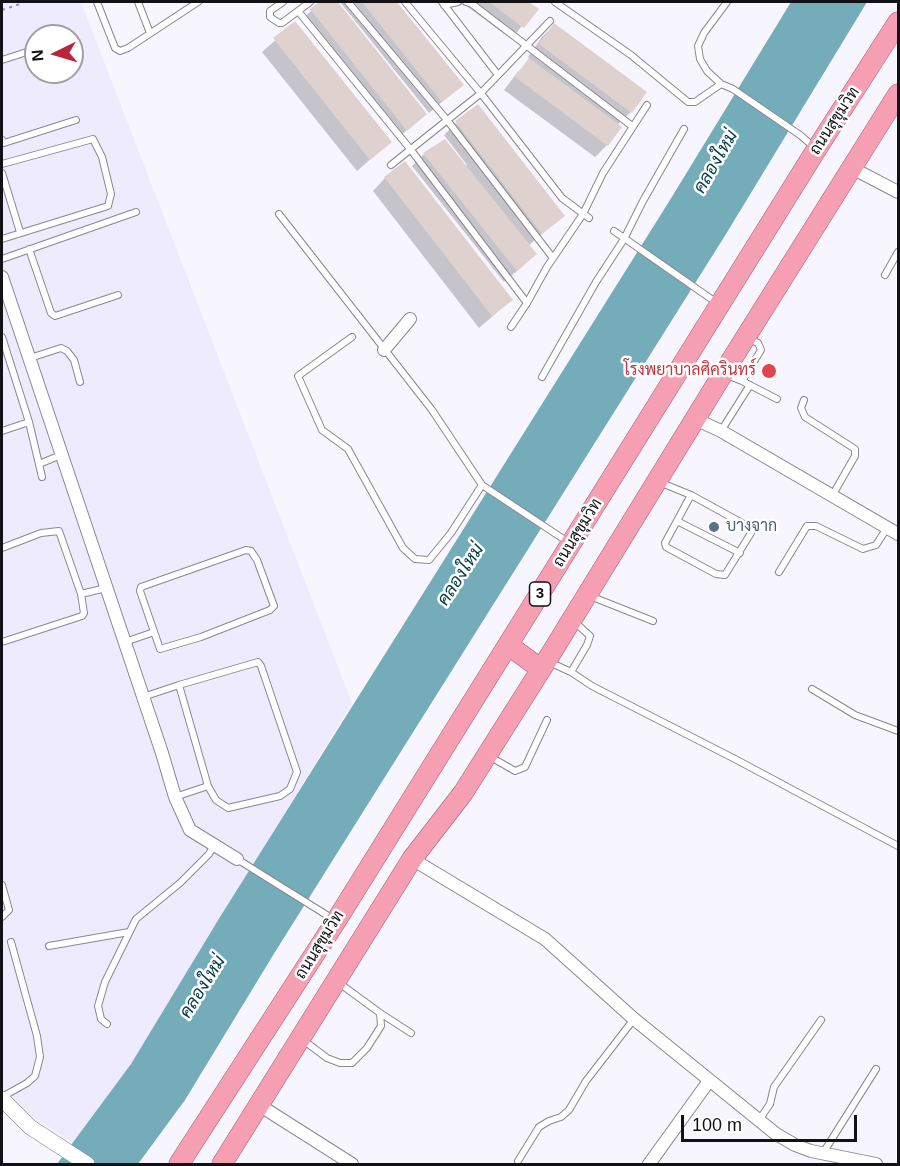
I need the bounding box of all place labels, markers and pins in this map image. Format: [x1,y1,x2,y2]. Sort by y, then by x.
place label: โรงพยาบาลศิครินทร์ [624,361,756,381]
marker: โรงพยาบาลศิครินทร์ [760,362,778,380]
place label: บางจาก [726,517,777,537]
marker: บางจาก [707,520,721,534]

